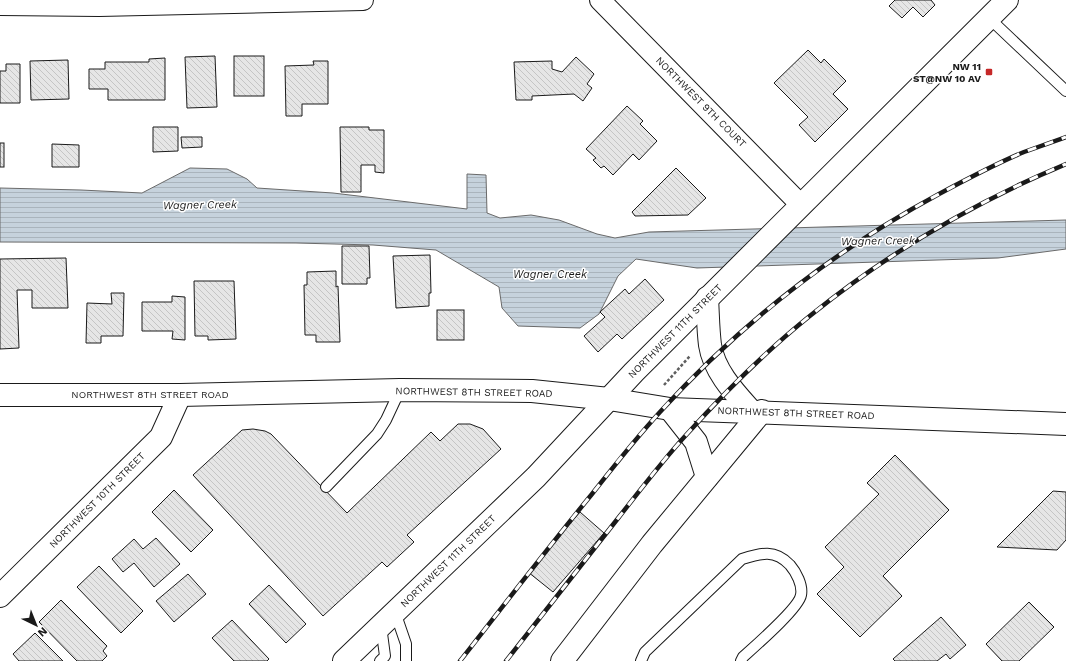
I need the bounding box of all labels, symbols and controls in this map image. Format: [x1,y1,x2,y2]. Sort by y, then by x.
street label: NORTHWEST 9TH COURT [654,55,748,149]
place label: NW 11 ST@NW 10 AV [913,61,981,84]
marker: NW 11 ST@NW 10 AV [984,67,994,77]
water label: Wagner Creek [163,198,238,212]
water label: Wagner Creek [841,234,916,248]
water label: Wagner Creek [513,268,588,281]
street label: NORTHWEST 11TH STREET [626,282,724,380]
street label: NORTHWEST 8TH STREET ROAD [395,385,553,399]
street label: NORTHWEST 8TH STREET ROAD [71,389,229,400]
street label: NORTHWEST 8TH STREET ROAD [717,405,875,421]
street label: NORTHWEST 10TH STREET [47,450,147,550]
street label: NORTHWEST 11TH STREET [398,513,498,609]
north arrow [16,605,56,645]
text: N [35,624,50,639]

